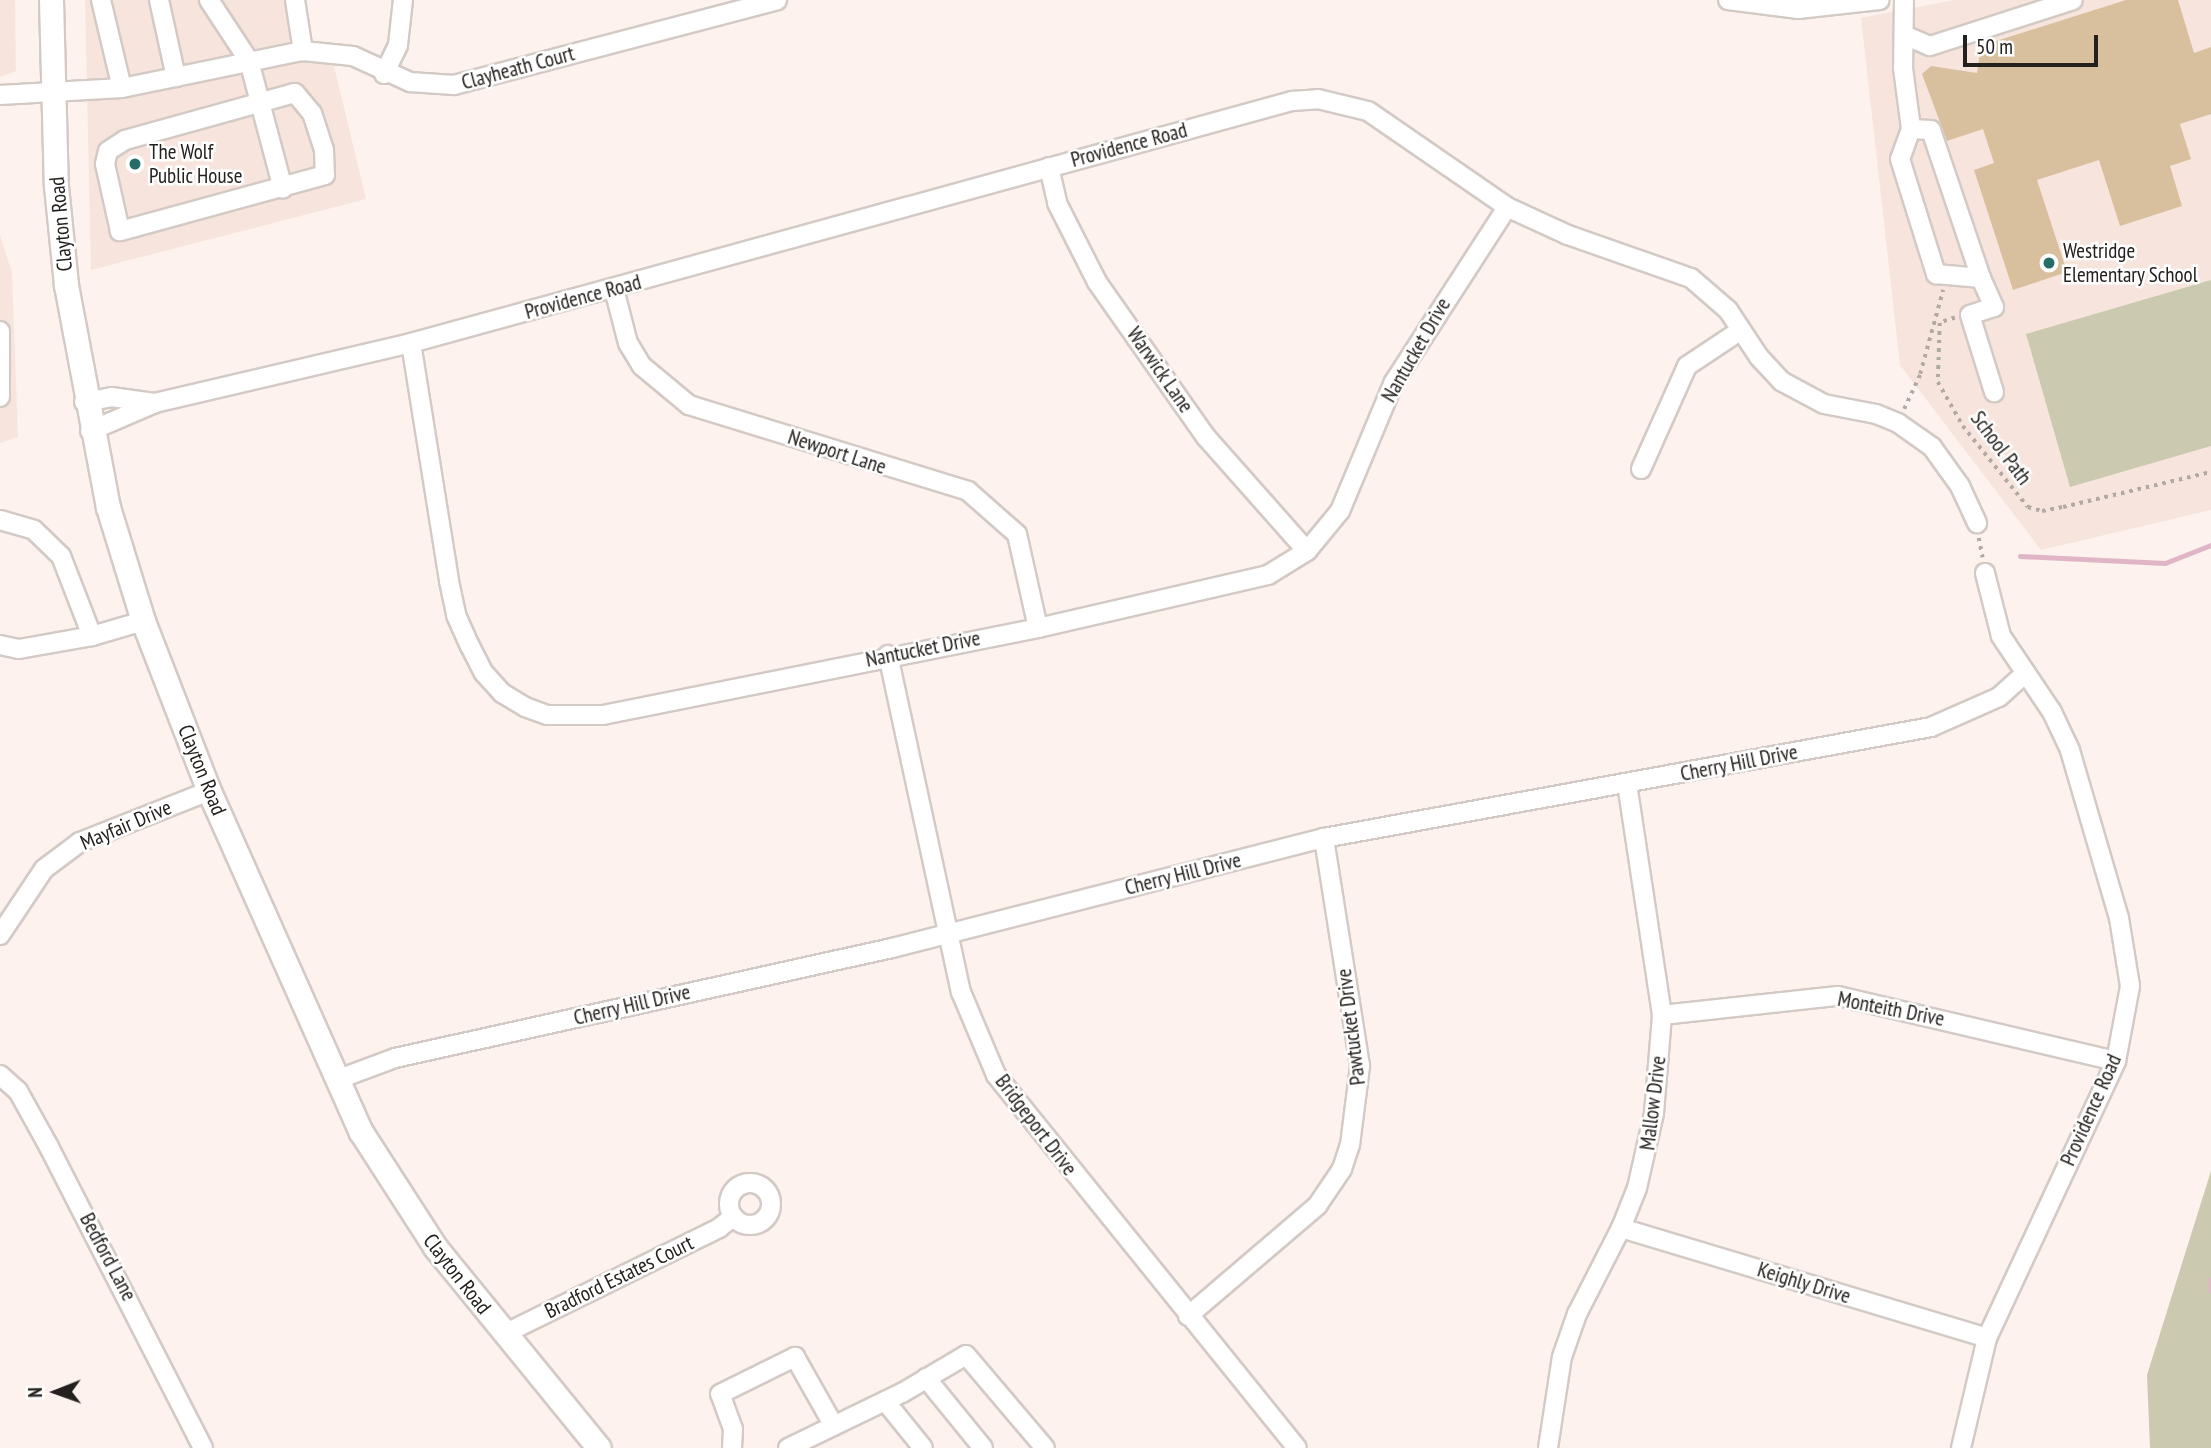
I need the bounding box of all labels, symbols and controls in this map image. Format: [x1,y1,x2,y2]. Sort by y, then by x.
scale bar [1966,21,2101,65]
text: 50 m [1976,33,2013,60]
street label: Clayheath Court [459,41,577,95]
street label: Providence Road [1068,117,1190,173]
place label: The Wolf Public House [149,139,243,189]
marker: The Wolf Public House [127,156,143,172]
street label: Clayton Road [44,176,78,272]
place label: Westridge Elementary School [2063,238,2198,288]
marker: Westridge Elementary School [2041,255,2057,271]
street label: Providence Road [522,269,644,325]
street label: Nantucket Drive [1376,293,1456,407]
street label: Warwick Lane [1121,322,1199,418]
street label: School Path [1965,406,2037,490]
street label: Newport Lane [785,424,889,480]
street label: Nantucket Drive [864,626,982,672]
street label: Clayton Road [173,721,231,819]
street label: Cherry Hill Drive [1678,739,1800,787]
street label: Mayfair Drive [77,795,175,855]
street label: Cherry Hill Drive [1122,847,1244,901]
street label: Pawtucket Drive [1331,967,1371,1087]
street label: Cherry Hill Drive [571,979,693,1031]
street label: Monteith Drive [1836,986,1946,1032]
street label: Providence Road [2055,1050,2127,1170]
street label: Mallow Drive [1635,1054,1671,1152]
street label: Bridgeport Drive [990,1070,1082,1180]
street label: Bedford Lane [74,1209,142,1305]
street label: Clayton Road [418,1229,496,1319]
street label: Bradford Estates Court [541,1230,697,1324]
street label: Keighly Drive [1754,1257,1854,1309]
north arrow [21,1357,91,1427]
text: N [23,1387,47,1398]

